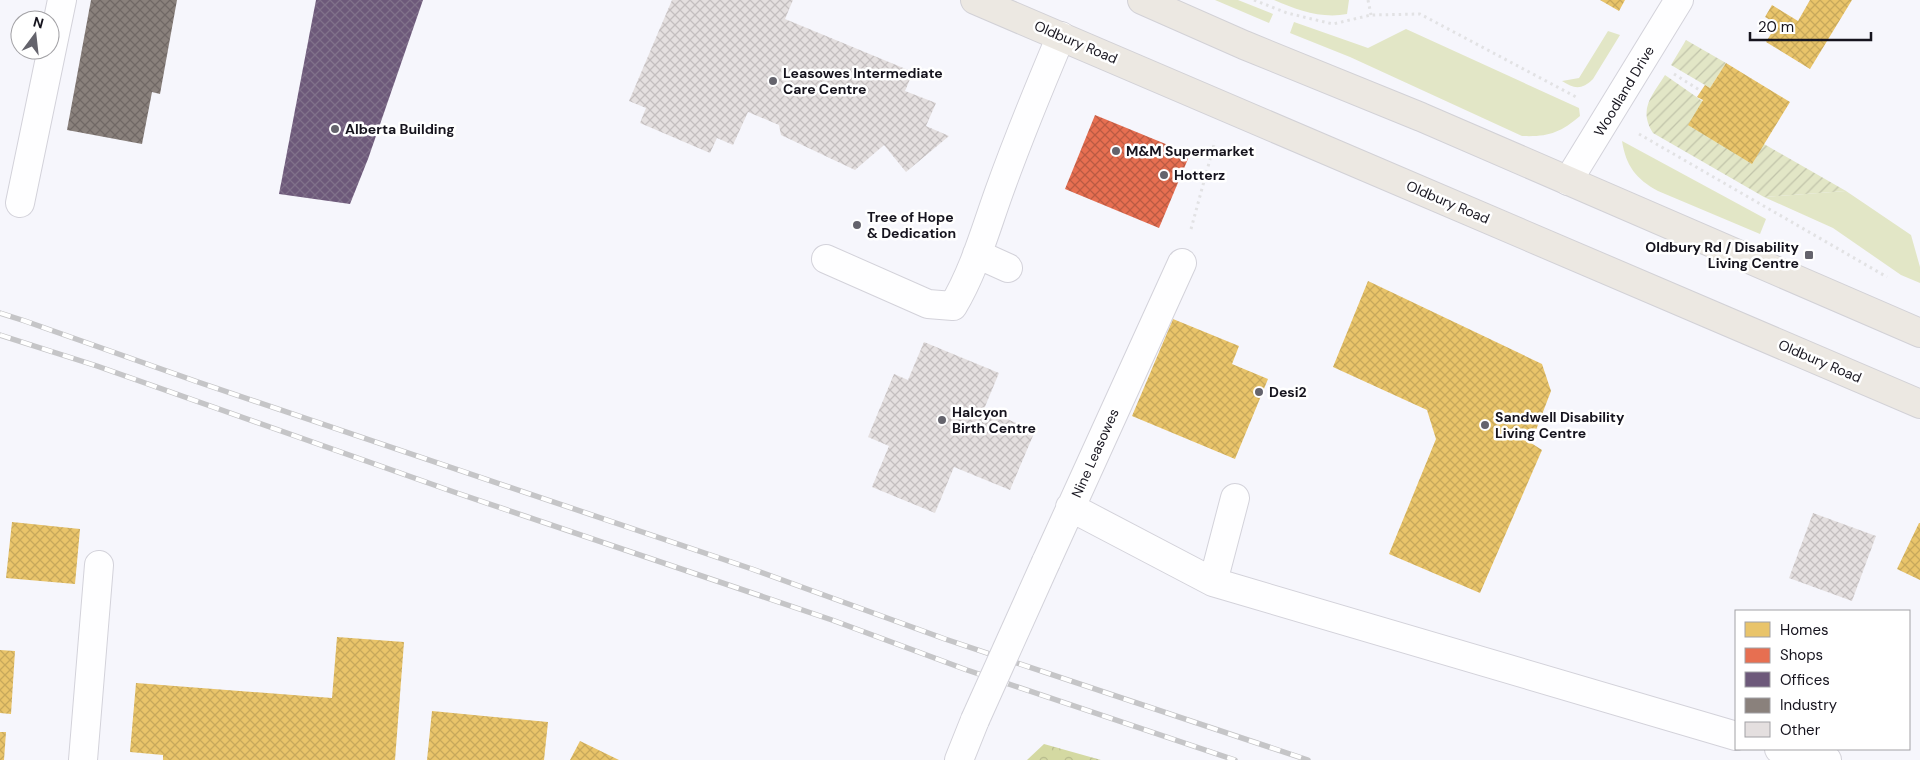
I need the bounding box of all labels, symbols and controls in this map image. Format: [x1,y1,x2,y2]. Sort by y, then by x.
north arrow [10,10,60,60]
scale bar [1750,10,1871,42]
text: N [31,12,46,32]
street label: Oldbury Road [1032,16,1120,68]
text: 20 m [1758,17,1794,37]
street label: Woodland Drive [1590,42,1658,140]
place label: Leasowes Intermediate Care Centre [783,64,943,98]
marker: Leasowes Intermediate Care Centre [767,75,779,87]
place label: Alberta Building [345,120,455,138]
marker: Alberta Building [329,123,341,135]
place label: M&M Supermarket [1126,142,1254,160]
marker: M&M Supermarket [1110,145,1122,157]
place label: Hotterz [1174,166,1225,184]
marker: Hotterz [1158,169,1170,181]
street label: Oldbury Road [1404,176,1492,228]
place label: Tree of Hope & Dedication [867,208,956,242]
marker: Tree of Hope & Dedication [851,219,863,231]
place label: Oldbury Rd / Disability Living Centre [1645,238,1800,272]
marker: Oldbury Rd / Disability Living Centre [1803,249,1815,261]
street label: Oldbury Road [1776,335,1864,387]
place label: Desi2 [1269,383,1307,401]
marker: Desi2 [1253,386,1265,398]
place label: Halcyon Birth Centre [952,403,1036,437]
street label: Nine Leasowes [1067,406,1123,500]
place label: Sandwell Disability Living Centre [1495,408,1625,442]
marker: Halcyon Birth Centre [936,414,948,426]
marker: Sandwell Disability Living Centre [1479,419,1491,431]
legend [1735,610,1910,750]
text: Homes [1780,620,1829,640]
text: Shops [1780,645,1823,665]
text: Offices [1780,670,1830,690]
text: Industry [1780,695,1838,715]
text: Other [1780,720,1821,740]

